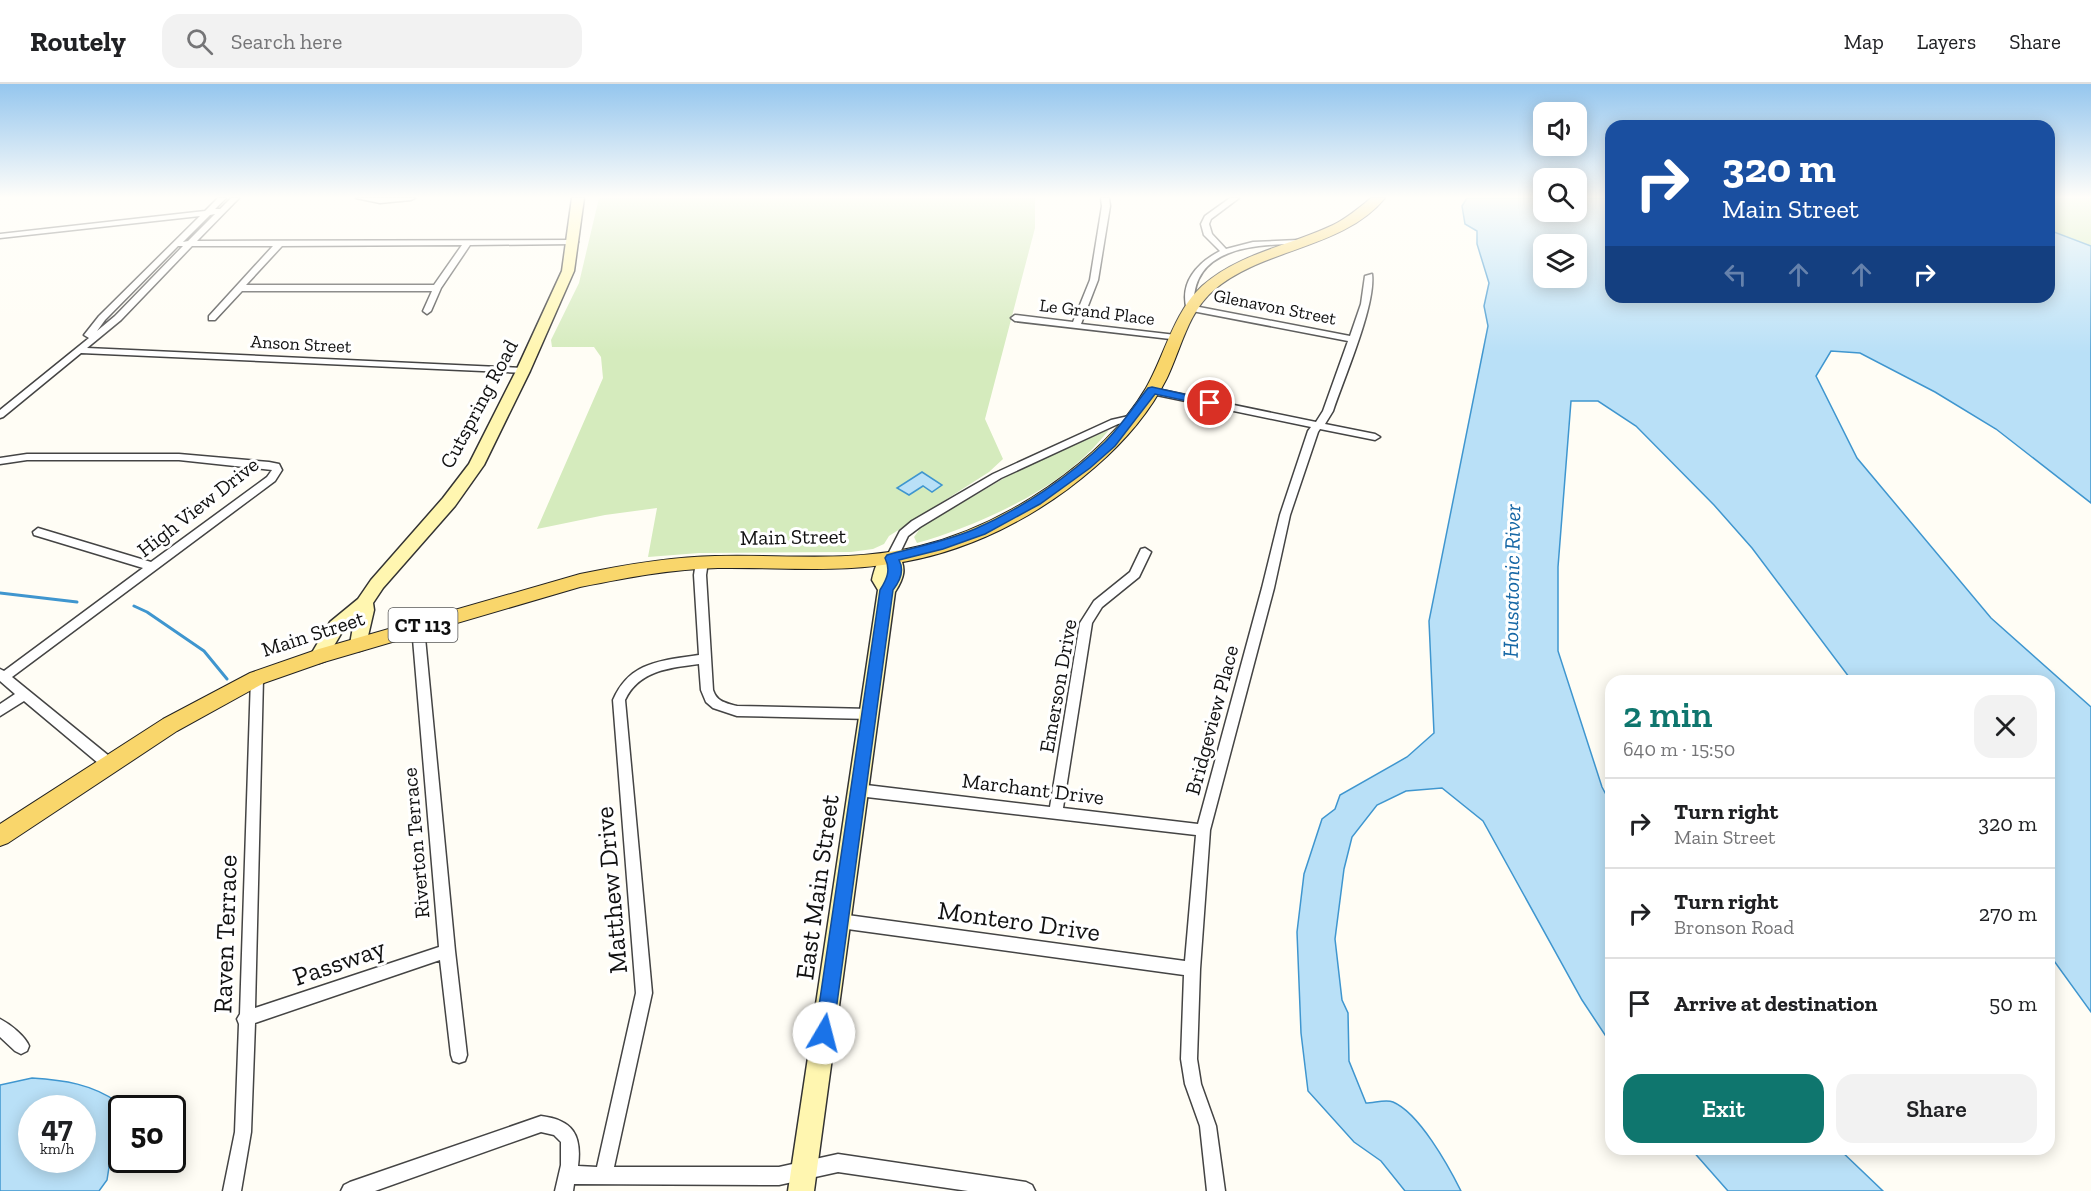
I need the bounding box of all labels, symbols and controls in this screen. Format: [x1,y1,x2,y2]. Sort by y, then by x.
search box [162,14,582,68]
text: Routely [30,25,126,58]
icon: search [183,25,216,58]
text: Search here [231,28,342,55]
text: Map [1844,29,1884,54]
text: Layers [1917,29,1976,54]
text: Share [2009,29,2061,54]
map controls [1533,102,1587,288]
button: sound [1533,102,1587,156]
text: 320 m [1722,142,1836,193]
icon: right [1623,144,1701,222]
button: search [1533,168,1587,222]
text: Main Street [1722,193,1859,225]
button: layers [1533,234,1587,288]
icon: left [1719,258,1752,291]
icon: ahead [1782,258,1815,291]
icon: ahead [1845,258,1878,291]
icon: right [1908,258,1941,291]
street label: Glenavon Street [1212,284,1338,330]
street label: Le Grand Place [1038,294,1156,330]
street label: Anson Street [250,330,352,358]
street label: Cutspring Road [434,335,523,472]
pin [1184,377,1235,428]
icon: arrive [1193,386,1226,419]
street label: High View Drive [132,451,264,562]
water label: Housatonic River [1497,503,1526,658]
street label: Main Street [740,523,847,550]
street label: Main Street [258,605,368,662]
road number: CT 113 [388,608,458,642]
street label: Emerson Drive [1033,617,1082,755]
street label: Bridgeview Place [1180,642,1244,797]
text: 2 min [1623,693,1712,736]
button: close [1974,695,2037,758]
text: 640 m · 15:50 [1623,737,1735,761]
street label: Riverton Terrace [396,766,435,920]
street label: Marchant Drive [961,767,1106,810]
street label: East Main Street [788,792,846,982]
text: Turn right [1674,798,1778,825]
street label: Matthew Drive [588,805,634,975]
icon: right [1623,807,1656,840]
text: 320 m [1978,810,2037,837]
text: Main Street [1674,825,1775,849]
street label: Raven Terrace [206,854,244,1014]
text: Turn right [1674,888,1778,915]
street label: Montero Drive [936,894,1102,948]
icon: right [1623,897,1656,930]
text: 270 m [1979,900,2037,927]
text: Bronson Road [1674,915,1794,939]
street label: Passway [289,931,390,993]
icon: arrive [1623,987,1656,1020]
text: Arrive at destination [1674,990,1877,1017]
text: 50 m [1989,990,2037,1017]
position arrow [792,1001,856,1065]
button: Exit [1623,1074,1824,1143]
button: Share [1836,1074,2037,1143]
speed limit sign: 50 [108,1095,186,1173]
text: 47 [41,1109,73,1145]
text: km/h [40,1140,74,1158]

